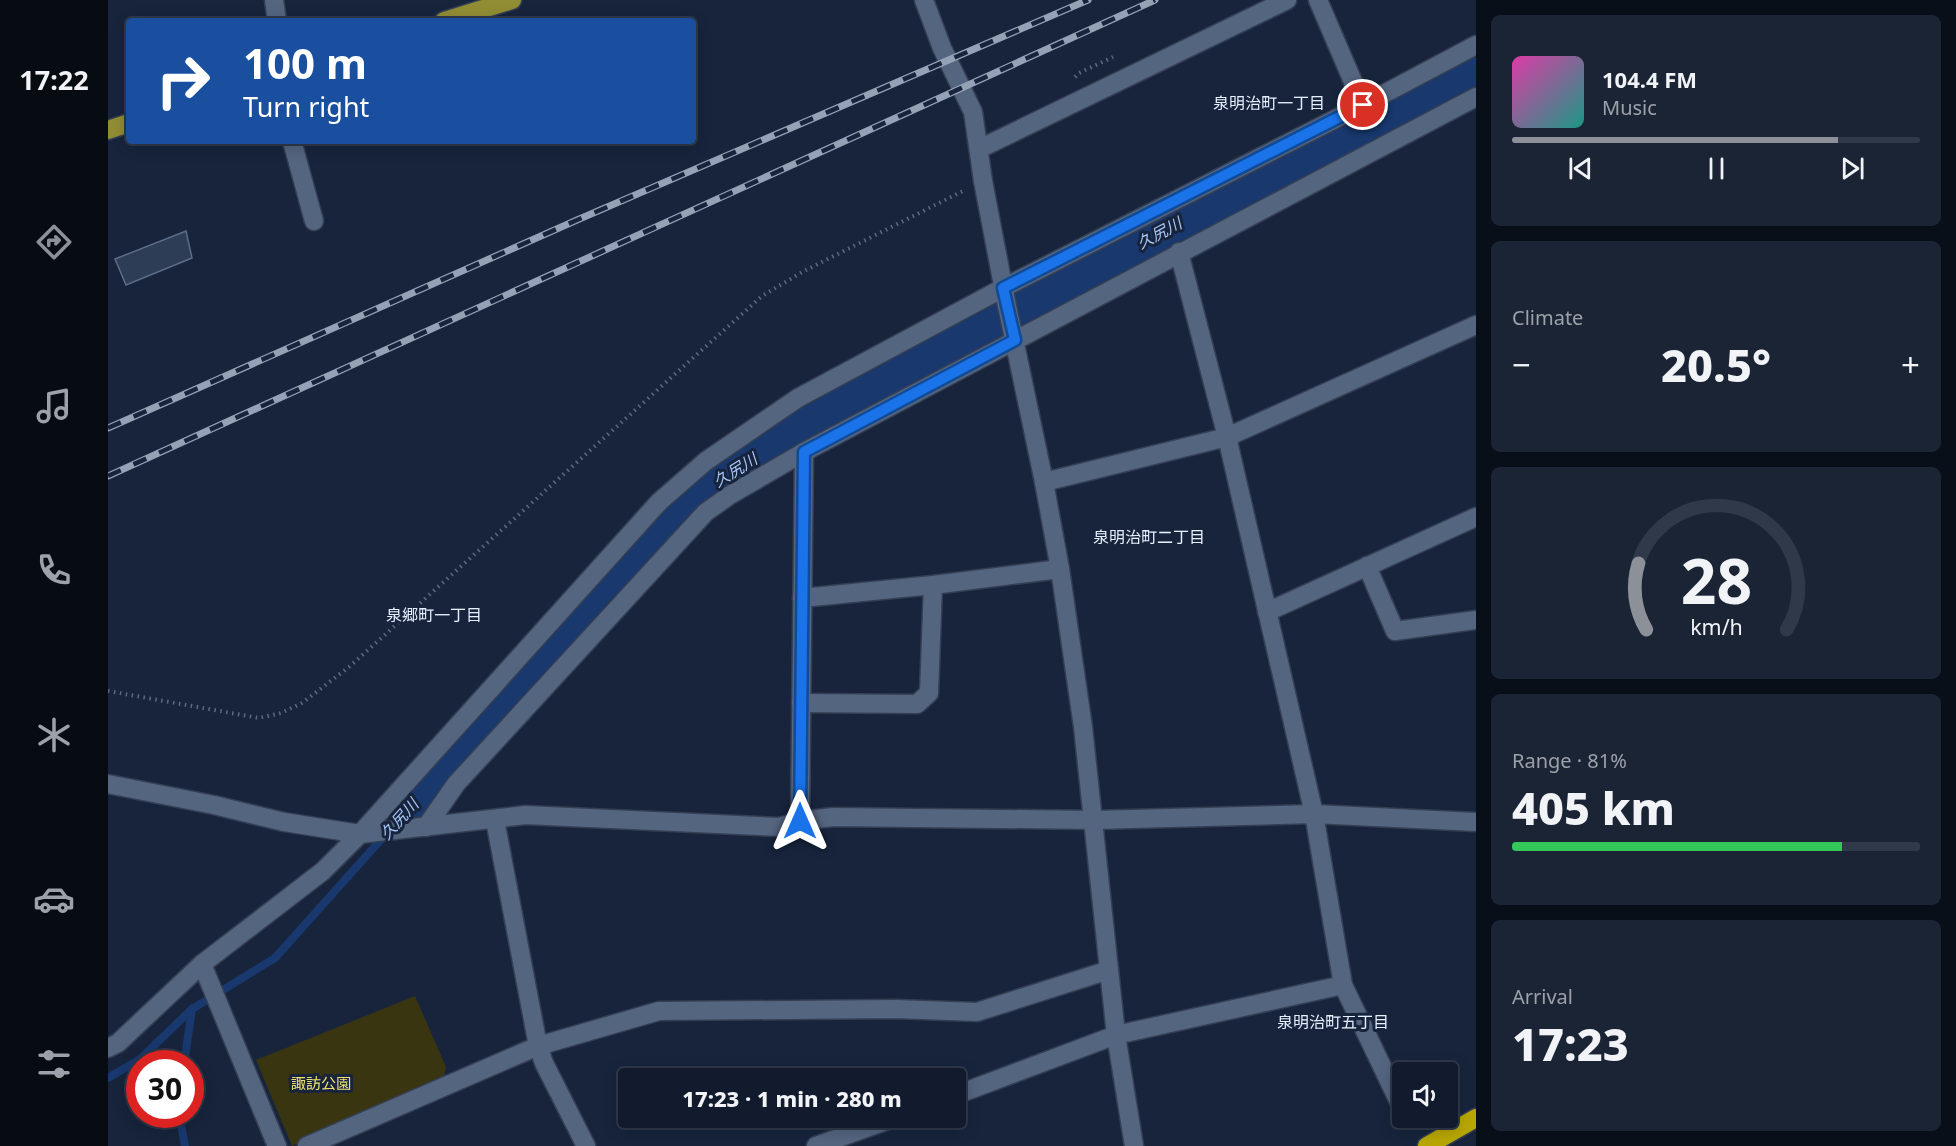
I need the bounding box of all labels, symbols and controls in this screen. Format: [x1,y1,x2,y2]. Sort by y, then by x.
text: 100 m [243,34,367,91]
icon: right [144,42,222,120]
text: 17:22 [19,61,89,98]
text: 104.4 FM [1602,64,1697,94]
pin [1337,79,1388,130]
text: Turn right [243,88,369,125]
icon: arrive [1346,88,1379,121]
district label: 泉明治町一丁目 [1213,92,1325,114]
text: Music [1602,94,1657,121]
icon: previous [1564,152,1597,185]
icon: pause [1700,152,1733,185]
icon: next [1836,152,1869,185]
water label: 久尻川 [1133,211,1187,254]
icon: directions [33,221,75,263]
text: Climate [1512,304,1583,331]
text: 20.5° [1661,334,1771,395]
text: − [1512,342,1531,387]
text: + [1901,342,1920,387]
icon: music [33,385,75,427]
water label: 久尻川 [709,447,763,492]
district label: 泉明治町二丁目 [1093,526,1205,548]
text: 28 [1680,537,1752,622]
icon: phone [33,549,75,591]
district label: 泉郷町一丁目 [386,604,482,626]
text: km/h [1690,612,1742,641]
icon: climate [33,714,75,756]
text: Range · 81% [1512,747,1627,774]
text: 405 km [1512,777,1675,838]
position arrow [768,789,832,853]
water label: 久尻川 [375,792,425,844]
icon: car [33,878,75,920]
text: Arrival [1512,983,1573,1010]
district label: 泉明治町五丁目 [1277,1011,1389,1033]
text: 17:23 [1512,1013,1629,1074]
icon: filters [33,1043,75,1085]
speed limit sign: 30 [126,1050,204,1128]
map controls [1392,1062,1458,1128]
button: sound [1392,1062,1458,1128]
park label: 諏訪公園 [291,1073,351,1093]
text: 17:23 · 1 min · 280 m [682,1083,902,1113]

